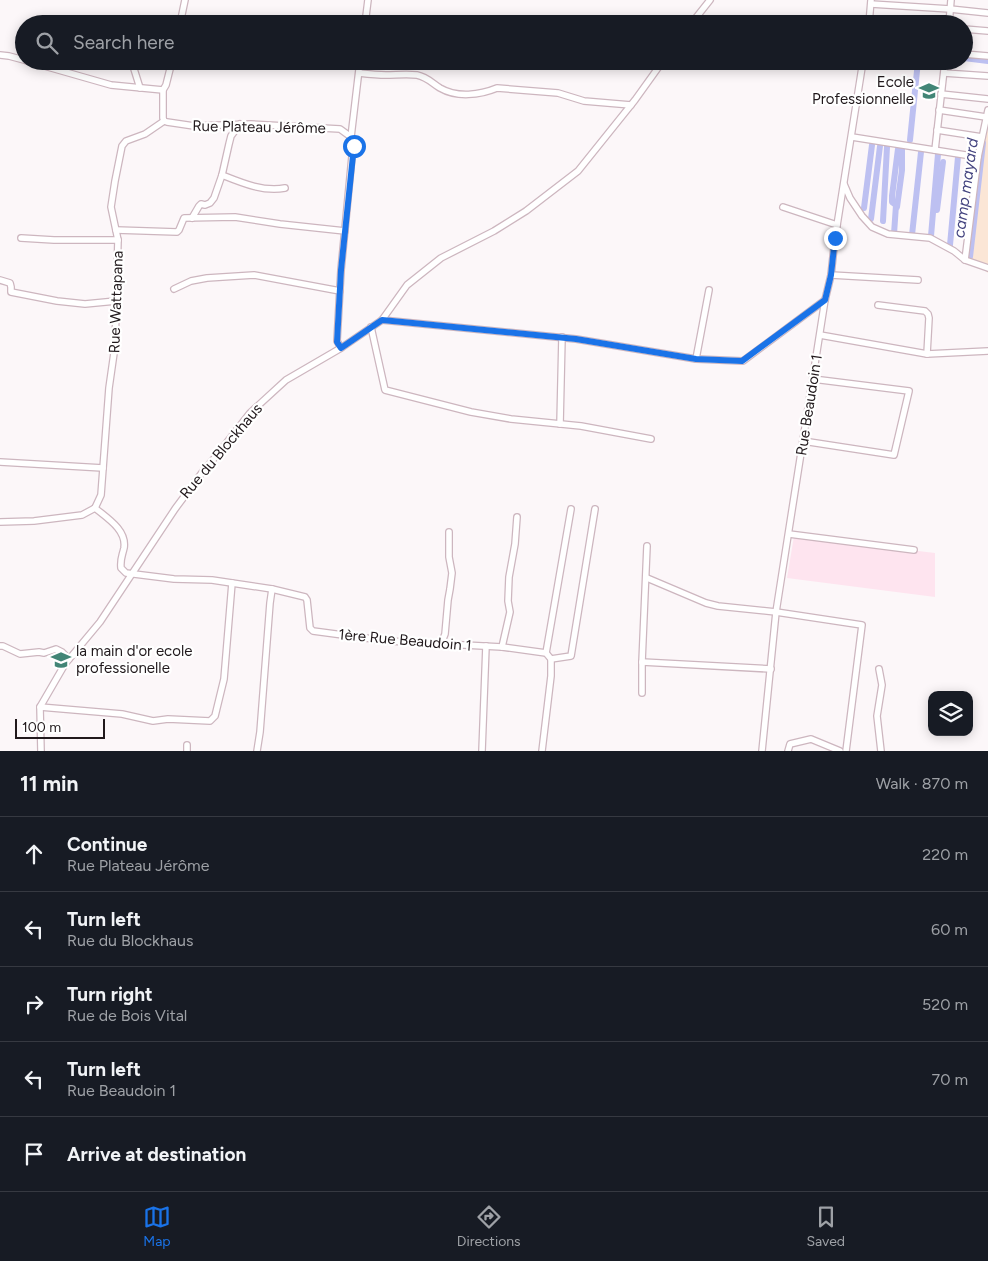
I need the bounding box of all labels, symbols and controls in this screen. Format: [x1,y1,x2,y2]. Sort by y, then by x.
search box [15,15,973,70]
icon: search [33,29,61,57]
text: Search here [73,31,175,54]
place label: Ecole Professionnelle [812,73,914,108]
school or university icon: Ecole Professionnelle [918,80,940,102]
street label: Rue Plateau Jérôme [192,117,326,137]
route start [343,135,366,158]
water label: camp mayard [949,136,982,239]
route end [824,227,847,250]
street label: Rue Wattapana [105,250,127,354]
street label: Rue Beaudoin 1 [792,353,826,457]
street label: Rue du Blockhaus [176,400,266,502]
street label: 1ère Rue Beaudoin 1 [338,625,472,655]
place label: la main d'or ecole professionelle [76,642,192,677]
school or university icon: la main d'or ecole professionelle [50,649,72,671]
map controls [928,691,973,736]
button: layers [928,691,973,736]
scale bar [15,716,105,739]
text: 100 m [22,719,61,736]
text: 11 min [20,771,78,796]
text: Walk · 870 m [876,774,968,793]
text: Continue [67,833,147,856]
icon: ahead [20,840,48,868]
text: 220 m [922,845,968,864]
text: Rue Plateau Jérôme [67,856,209,875]
text: Turn left [67,908,141,931]
icon: left [20,915,48,943]
text: 60 m [931,920,968,939]
text: Rue du Blockhaus [67,931,193,950]
text: Turn right [67,983,153,1006]
icon: right [20,990,48,1018]
text: 520 m [922,995,968,1014]
text: Rue de Bois Vital [67,1006,187,1025]
text: Turn left [67,1058,141,1081]
icon: left [20,1065,48,1093]
text: 70 m [932,1070,968,1089]
text: Rue Beaudoin 1 [67,1081,176,1100]
icon: arrive [20,1140,48,1168]
text: Arrive at destination [67,1143,246,1166]
tab: Map [143,1203,171,1250]
tab: Directions [457,1203,521,1250]
tab: Saved [806,1203,845,1250]

